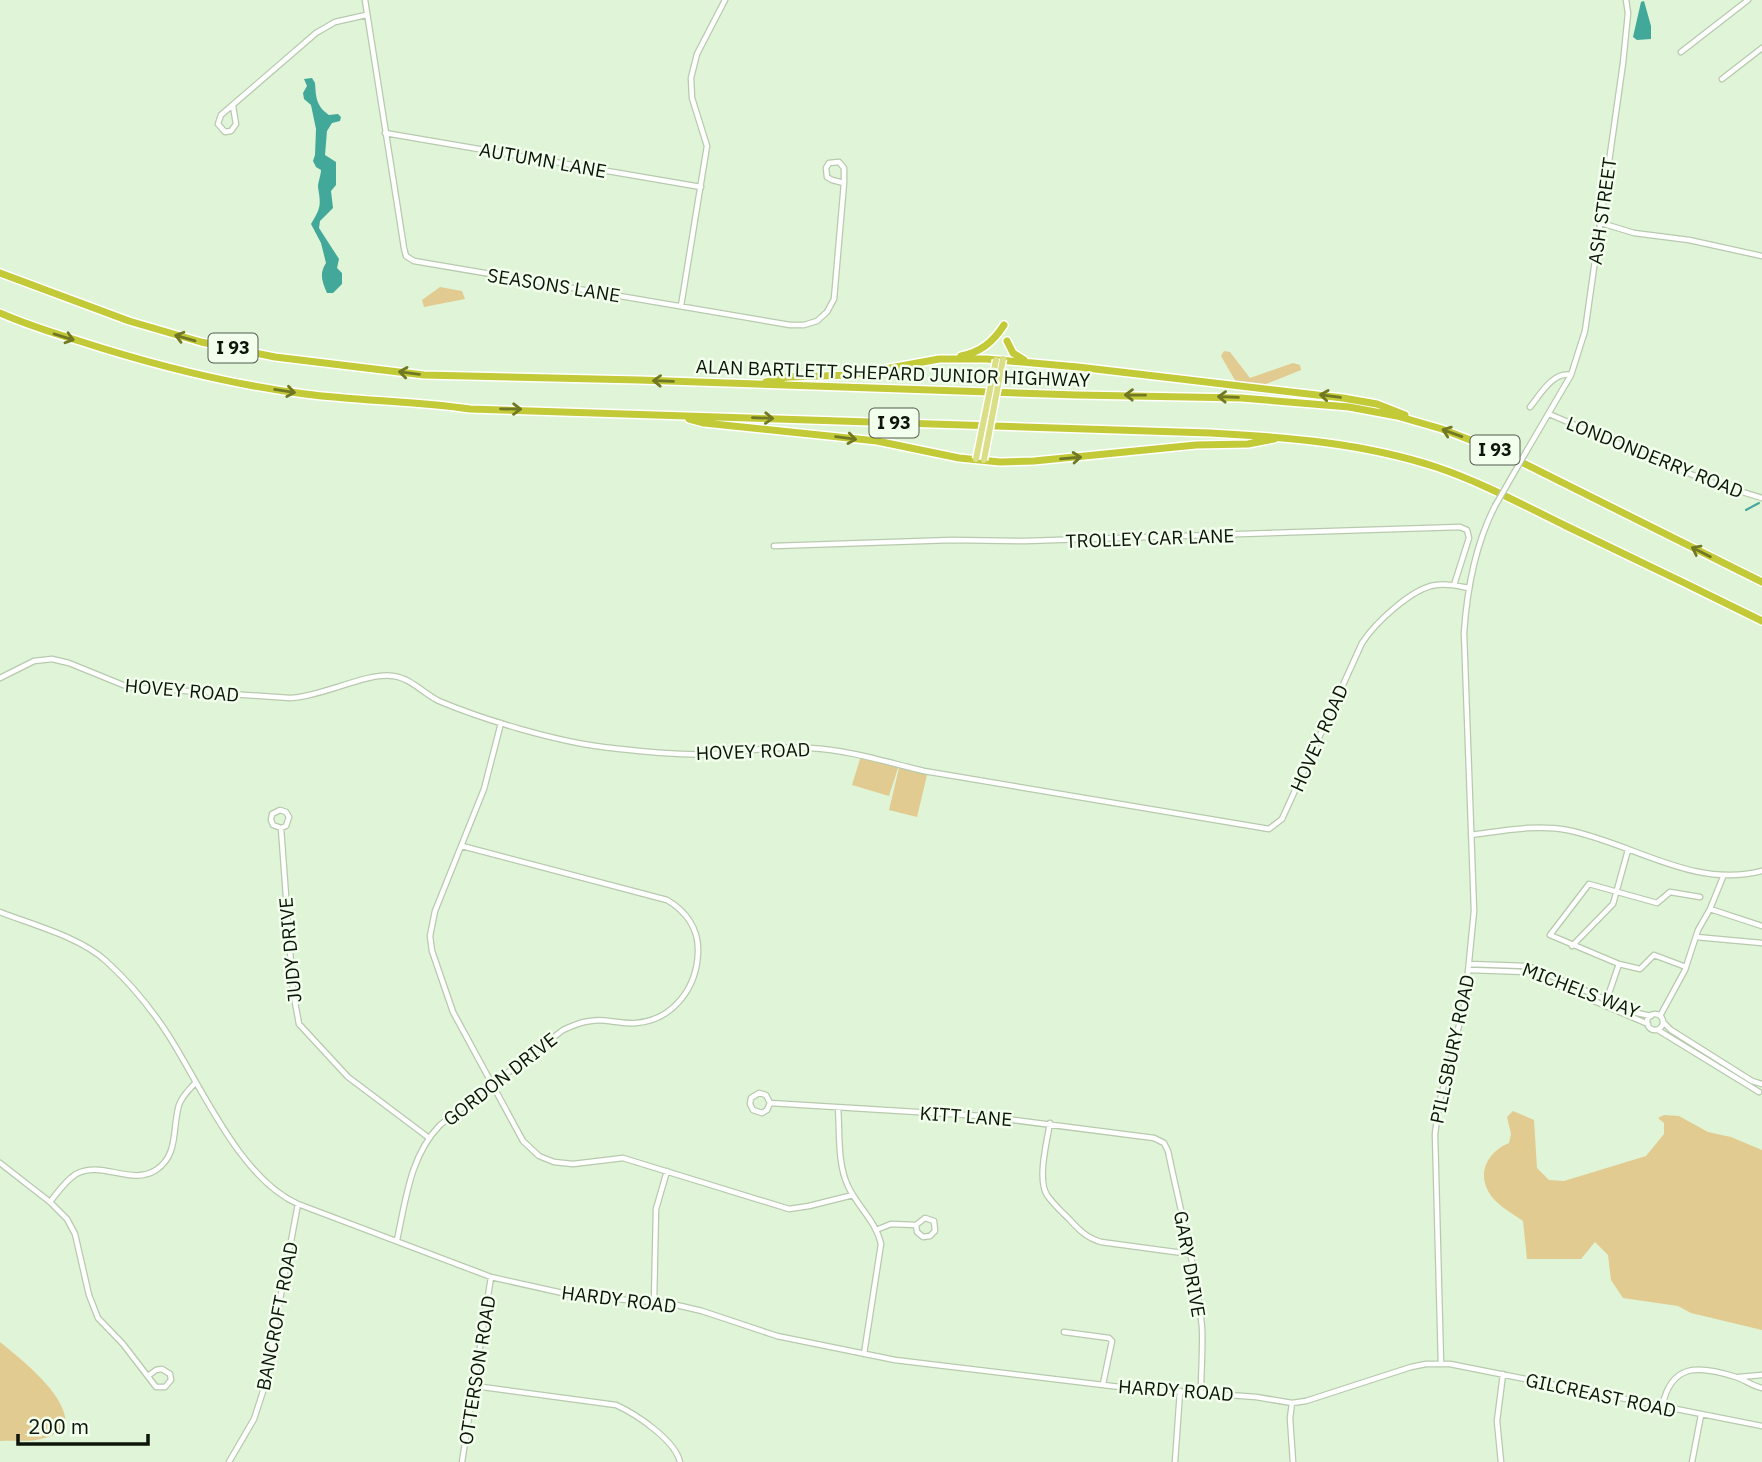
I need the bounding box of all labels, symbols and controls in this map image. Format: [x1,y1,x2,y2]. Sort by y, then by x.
street label: AUTUMN LANE [478,137,608,183]
street label: ASH STREET [1583,156,1621,266]
street label: SEASONS LANE [486,263,622,307]
one-way arrow [174,330,196,343]
one-way arrow [53,331,75,344]
road number: I 93 [208,334,258,362]
street label: ALAN BARTLETT SHEPARD JUNIOR HIGHWAY [695,354,1091,392]
one-way arrow [398,367,421,380]
one-way arrow [652,374,675,387]
one-way arrow [273,385,296,398]
one-way arrow [1124,388,1147,402]
one-way arrow [1319,389,1342,402]
one-way arrow [1217,391,1240,404]
one-way arrow [499,402,522,416]
road number: I 93 [870,408,918,438]
street label: LONDONDERRY ROAD [1563,411,1747,503]
one-way arrow [751,412,774,425]
one-way arrow [1441,425,1463,438]
one-way arrow [834,431,857,444]
road number: I 93 [1470,436,1520,464]
one-way arrow [1059,451,1082,464]
street label: TROLLEY CAR LANE [1065,523,1235,553]
one-way arrow [1691,544,1712,558]
street label: HOVEY ROAD [124,673,240,707]
street label: HOVEY ROAD [1285,681,1353,795]
street label: HOVEY ROAD [695,737,811,765]
street label: JUDY DRIVE [273,896,307,1004]
street label: MICHELS WAY [1519,957,1644,1024]
street label: PILLSBURY ROAD [1424,972,1480,1126]
street label: GORDON DRIVE [438,1027,562,1131]
street label: KITT LANE [919,1101,1013,1131]
street label: GARY DRIVE [1169,1209,1211,1319]
street label: BANCROFT ROAD [251,1240,303,1392]
street label: HARDY ROAD [560,1280,678,1318]
street label: OTTERSON ROAD [453,1294,501,1446]
street label: GILCREAST ROAD [1524,1367,1678,1423]
street label: HARDY ROAD [1117,1374,1235,1406]
scale bar [18,1402,147,1446]
text: 200 m [28,1412,89,1440]

